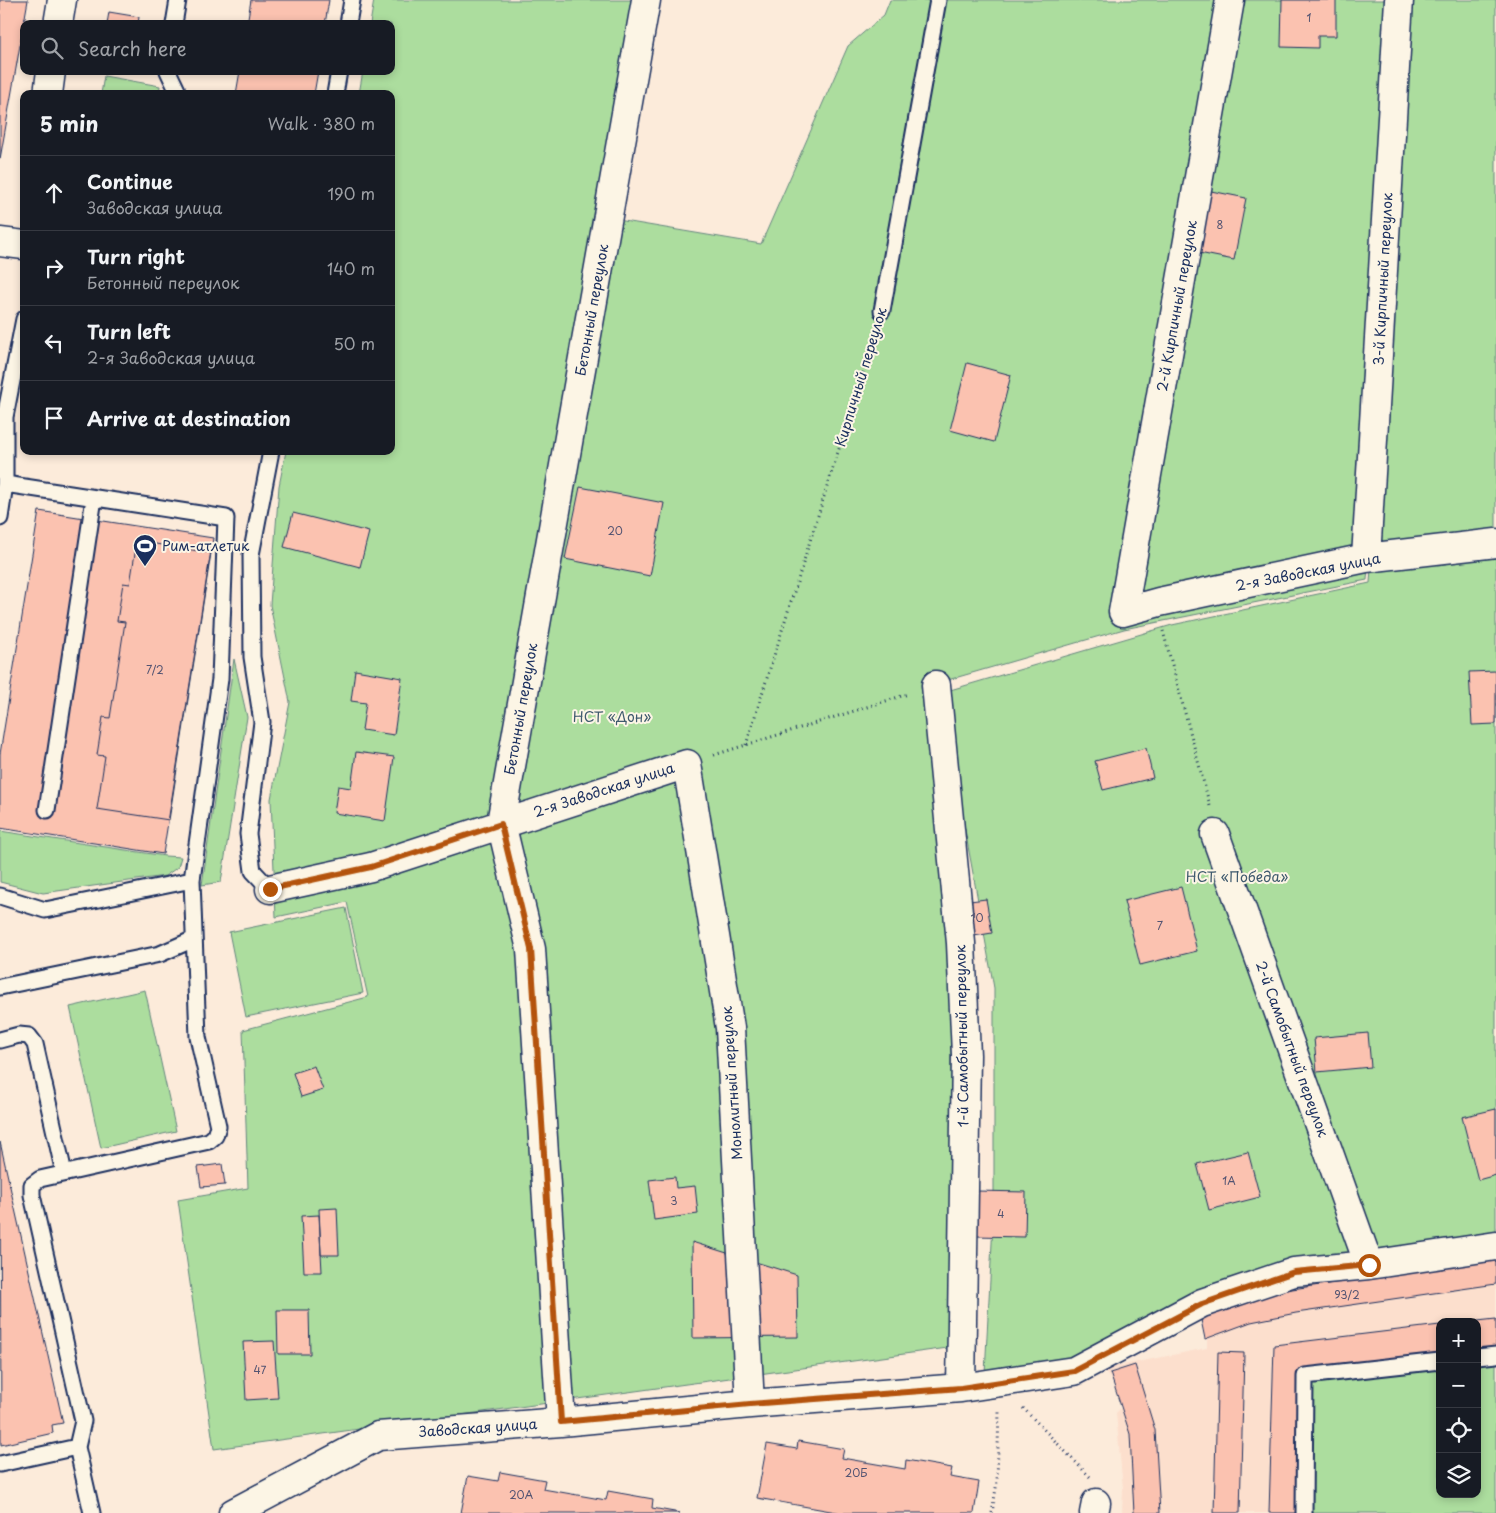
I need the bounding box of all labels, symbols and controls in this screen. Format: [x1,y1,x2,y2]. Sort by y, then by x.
house number: 1 [1307,9,1312,26]
search box [20,20,395,75]
icon: search [38,34,66,62]
text: Search here [78,34,187,62]
text: 5 min [40,107,98,139]
text: Walk · 380 m [268,111,375,135]
text: Continue [87,167,173,195]
icon: ahead [40,179,68,207]
text: 190 m [327,181,375,205]
street label: 3-й Кирпичный переулок [1367,191,1398,366]
text: Заводская улица [87,195,222,219]
house number: 8 [1217,216,1224,233]
street label: 2-й Кирпичный переулок [1151,218,1202,393]
text: Turn right [87,242,185,270]
street label: Бетонный переулок [570,242,614,377]
icon: right [40,254,68,282]
text: 140 m [327,256,375,280]
text: Бетонный переулок [87,270,240,294]
street label: Кирпичный переулок [829,304,892,449]
text: Turn left [87,317,171,345]
icon: left [40,329,68,357]
text: 50 m [334,331,375,355]
text: 2-я Заводская улица [87,345,255,369]
icon: arrive [40,404,68,432]
text: Arrive at destination [87,404,291,432]
house number: 20 [607,522,623,539]
sports icon: Рим-атлетик [132,533,158,567]
place label: Рим-атлетик [162,535,250,556]
street label: 2-я Заводская улица [1234,547,1382,596]
street label: Бетонный переулок [499,641,543,776]
house number: 7/2 [146,661,164,678]
park label: НСТ «Дон» [573,706,651,727]
street label: 2-я Заводская улица [531,757,677,822]
park label: НСТ «Победа» [1186,866,1288,887]
route end [259,878,282,901]
house number: 10 [971,909,983,926]
house number: 7 [1157,917,1163,934]
street label: 1-й Самобытный переулок [949,944,974,1128]
street label: 2-й Самобытный переулок [1251,958,1334,1141]
street label: Монолитный переулок [716,1005,747,1161]
house number: 1А [1222,1172,1236,1189]
house number: 3 [670,1192,678,1209]
house number: 4 [997,1205,1005,1222]
route start [1358,1254,1381,1277]
house number: 93/2 [1334,1286,1360,1303]
map controls [1436,1318,1481,1498]
button: + [1436,1318,1481,1363]
house number: 47 [254,1361,267,1378]
button: − [1436,1363,1481,1408]
button: locate [1436,1408,1481,1453]
street label: Заводская улица [418,1413,538,1442]
button: layers [1436,1453,1481,1498]
house number: 20Б [845,1464,867,1481]
house number: 20А [509,1486,534,1503]

